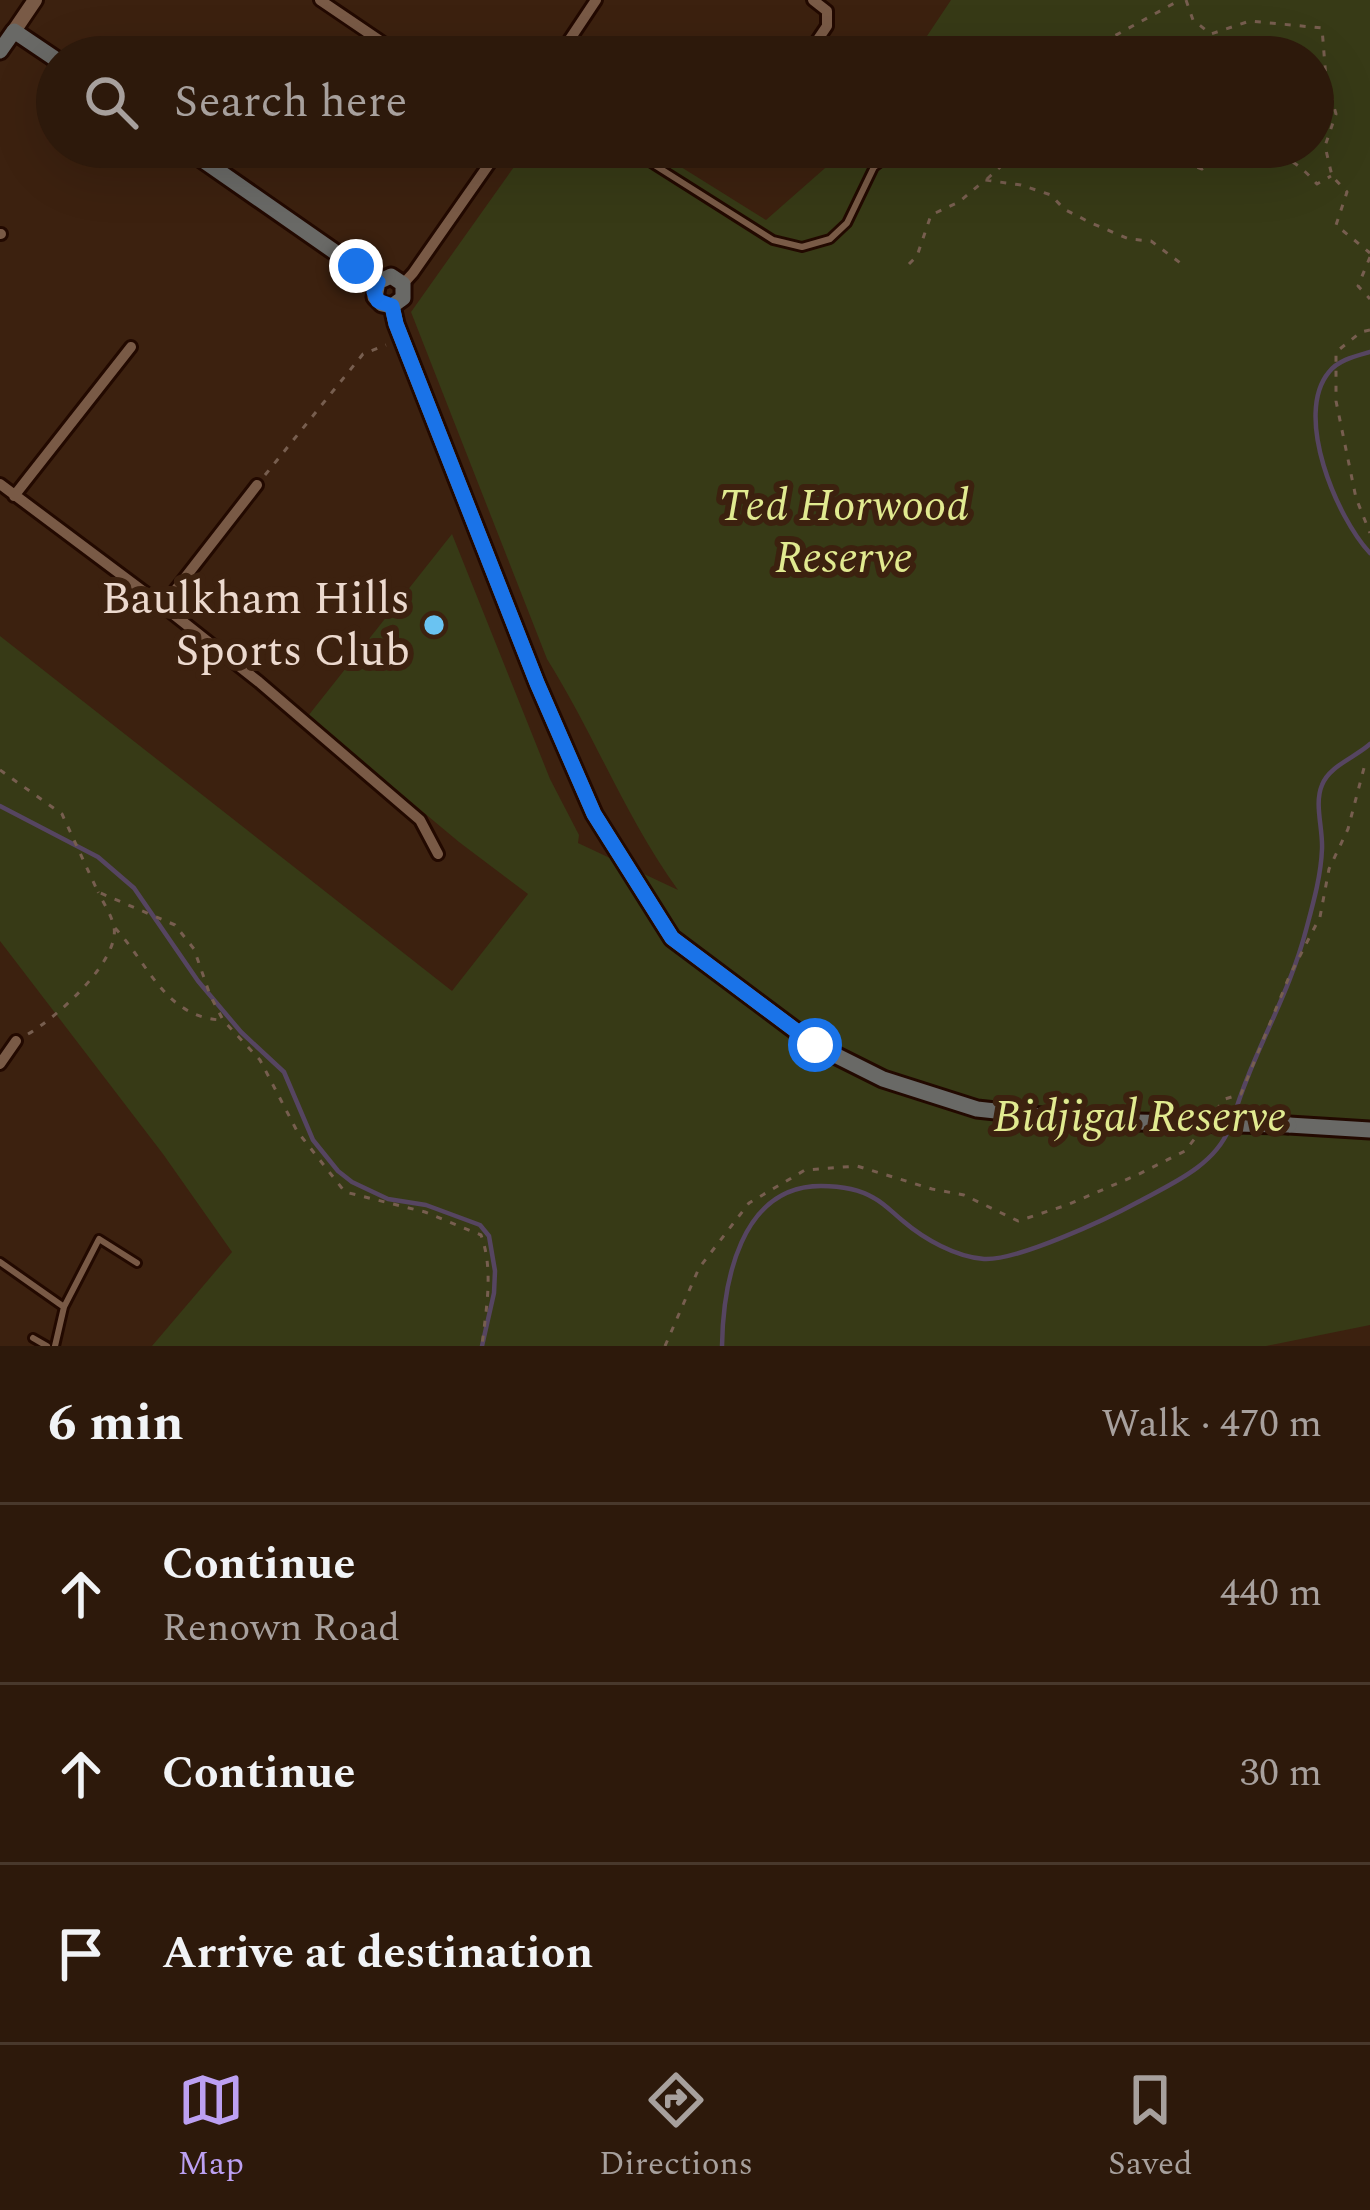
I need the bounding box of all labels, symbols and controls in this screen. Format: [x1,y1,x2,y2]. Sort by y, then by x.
search box [36,36,1334,168]
text: Search here [174,68,407,137]
icon: search [78,69,144,135]
route end [329,239,383,293]
park label: Ted Horwood Reserve [719,472,969,593]
place label: Baulkham Hills Sports Club [101,565,410,686]
marker: Baulkham Hills Sports Club [421,612,447,638]
route start [788,1018,842,1072]
park label: Bidjigal Reserve [993,1083,1287,1152]
text: 6 min [48,1385,184,1463]
text: Walk · 470 m [1101,1395,1322,1454]
text: Continue [162,1530,355,1599]
icon: ahead [48,1561,114,1627]
text: 440 m [1220,1564,1322,1623]
text: Renown Road [162,1599,400,1658]
text: Continue [162,1739,355,1808]
icon: ahead [48,1741,114,1807]
text: 30 m [1240,1744,1322,1803]
text: Arrive at destination [162,1919,593,1988]
icon: arrive [48,1921,114,1987]
tab: Map [177,2067,244,2189]
tab: Directions [599,2067,753,2189]
tab: Saved [1108,2067,1193,2189]

